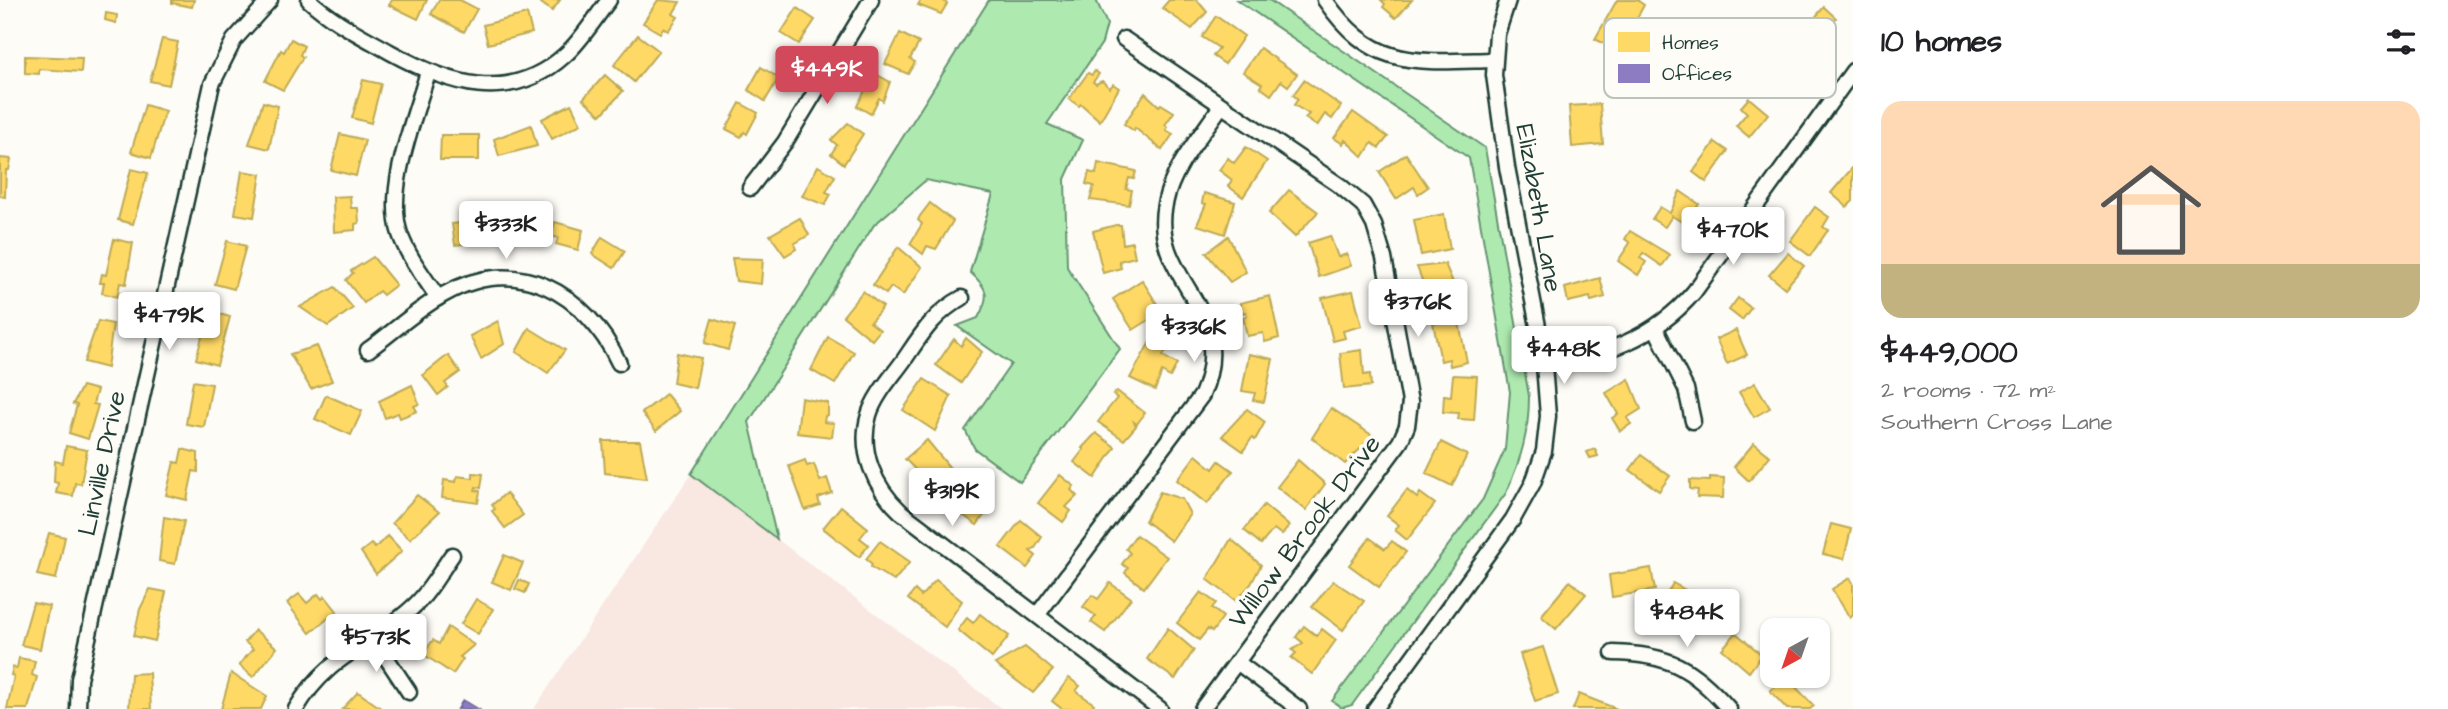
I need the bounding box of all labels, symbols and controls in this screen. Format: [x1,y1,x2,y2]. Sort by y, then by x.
legend [1604,18,1836,98]
text: 10 homes [1881,21,2002,63]
icon: filters [2382,23,2420,61]
text: Homes [1662,30,1719,57]
pin: $449K [778,46,876,106]
text: $449K [791,53,863,85]
text: Offices [1662,61,1732,88]
street label: Elizabeth Lane [1507,121,1572,295]
icon: home [2088,147,2214,273]
pin: $333K [457,202,555,261]
text: $333K [475,208,537,240]
pin: $470K [1684,208,1782,267]
text: $470K [1697,214,1769,246]
pin: $376K [1369,280,1467,339]
text: $376K [1384,286,1452,318]
pin: $479K [120,292,218,352]
text: $479K [134,299,204,331]
pin: $336K [1145,304,1243,364]
text: $336K [1162,311,1226,343]
pin: $448K [1515,326,1613,386]
text: $449,000 [1881,332,2018,374]
text: $448K [1528,333,1600,365]
text: 2 rooms · 72 m² [1881,374,2056,406]
street label: Linville Drive [69,387,135,539]
text: Southern Cross Lane [1881,406,2113,438]
street label: Willow Brook Drive [1220,427,1390,636]
pin: $319K [903,468,1001,528]
text: $319K [925,475,979,507]
pin: $484K [1638,590,1736,649]
text: $484K [1651,596,1723,628]
pin: $573K [327,614,425,674]
north arrow [1760,618,1830,688]
map controls [1760,618,1830,688]
text: $573K [342,621,410,653]

